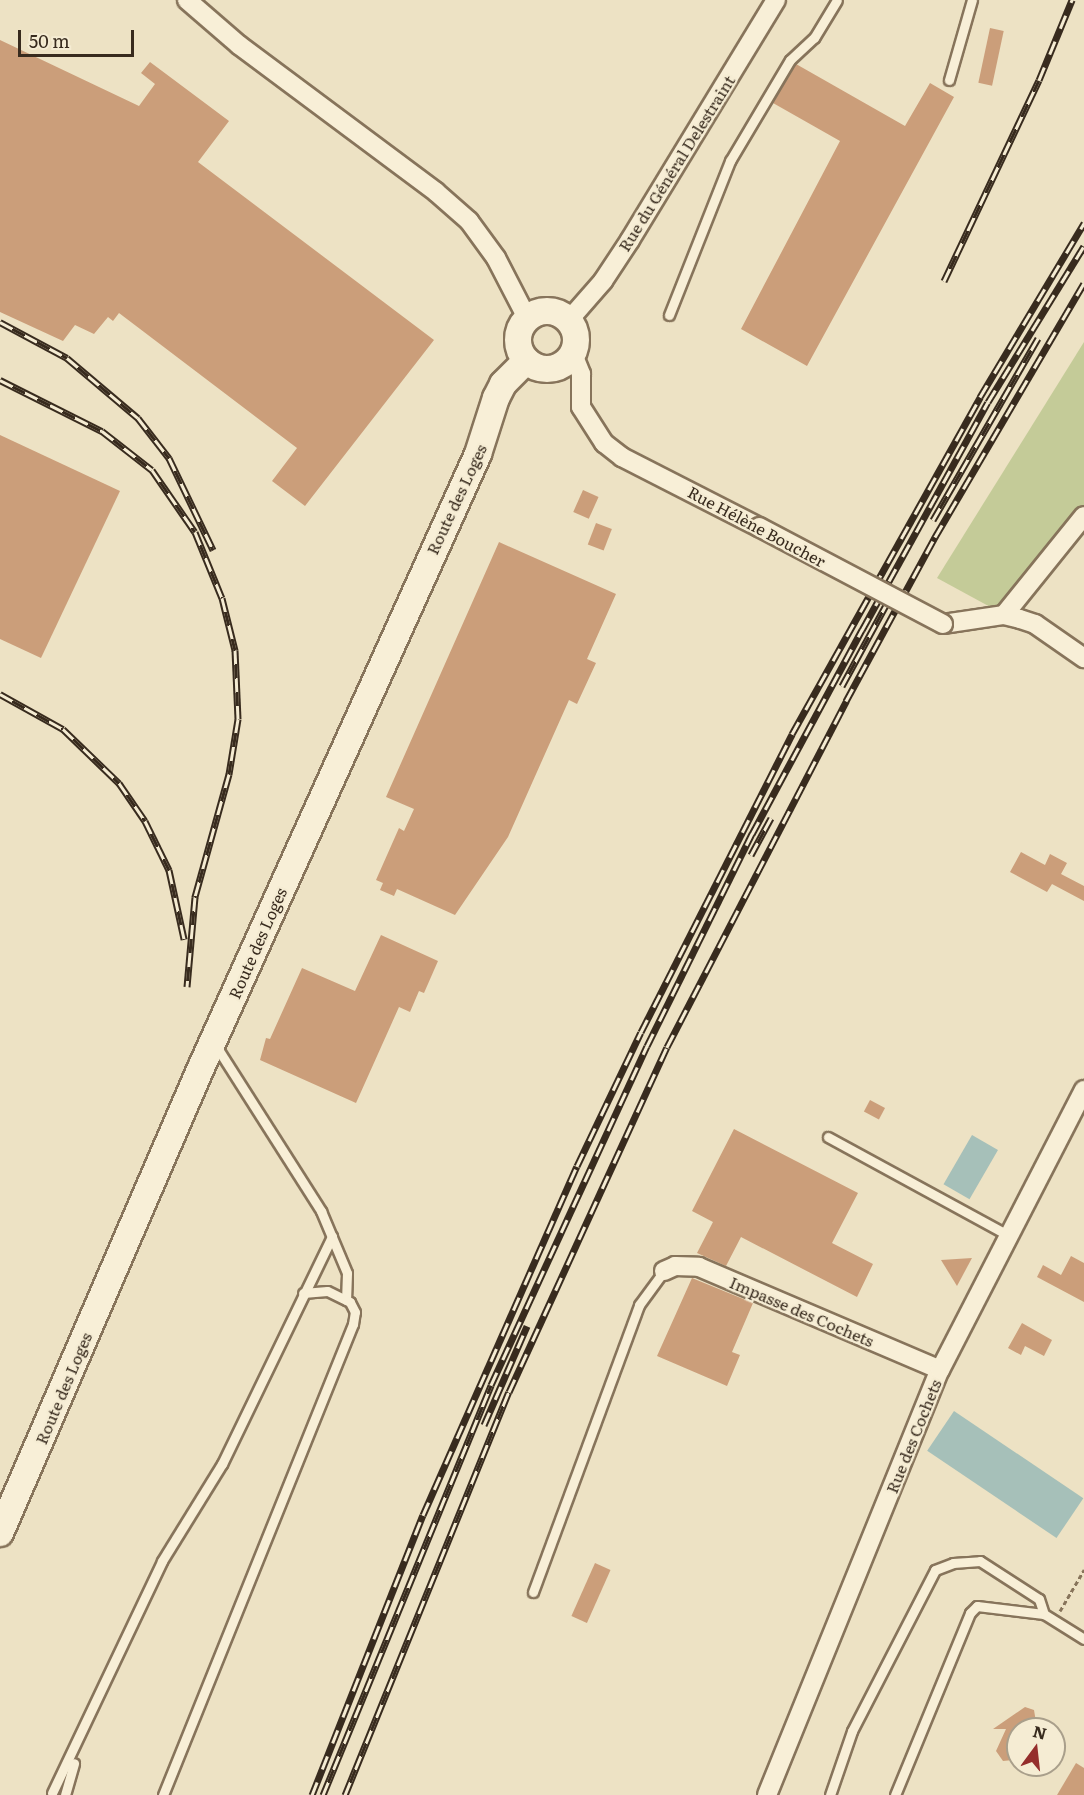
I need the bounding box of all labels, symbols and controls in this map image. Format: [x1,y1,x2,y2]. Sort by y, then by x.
scale bar [21,18,136,56]
text: 50 m [29,27,70,54]
street label: Rue du Général Delestraint [614,71,738,255]
street label: Route des Loges [422,441,490,557]
street label: Rue Hélène Boucher [685,482,829,570]
street label: Route des Loges [224,884,290,1002]
street label: Impasse des Cochets [727,1272,877,1350]
street label: Route des Loges [31,1329,95,1447]
street label: Rue des Cochets [881,1376,945,1496]
north arrow [1006,1717,1066,1777]
text: N [1031,1718,1050,1745]

